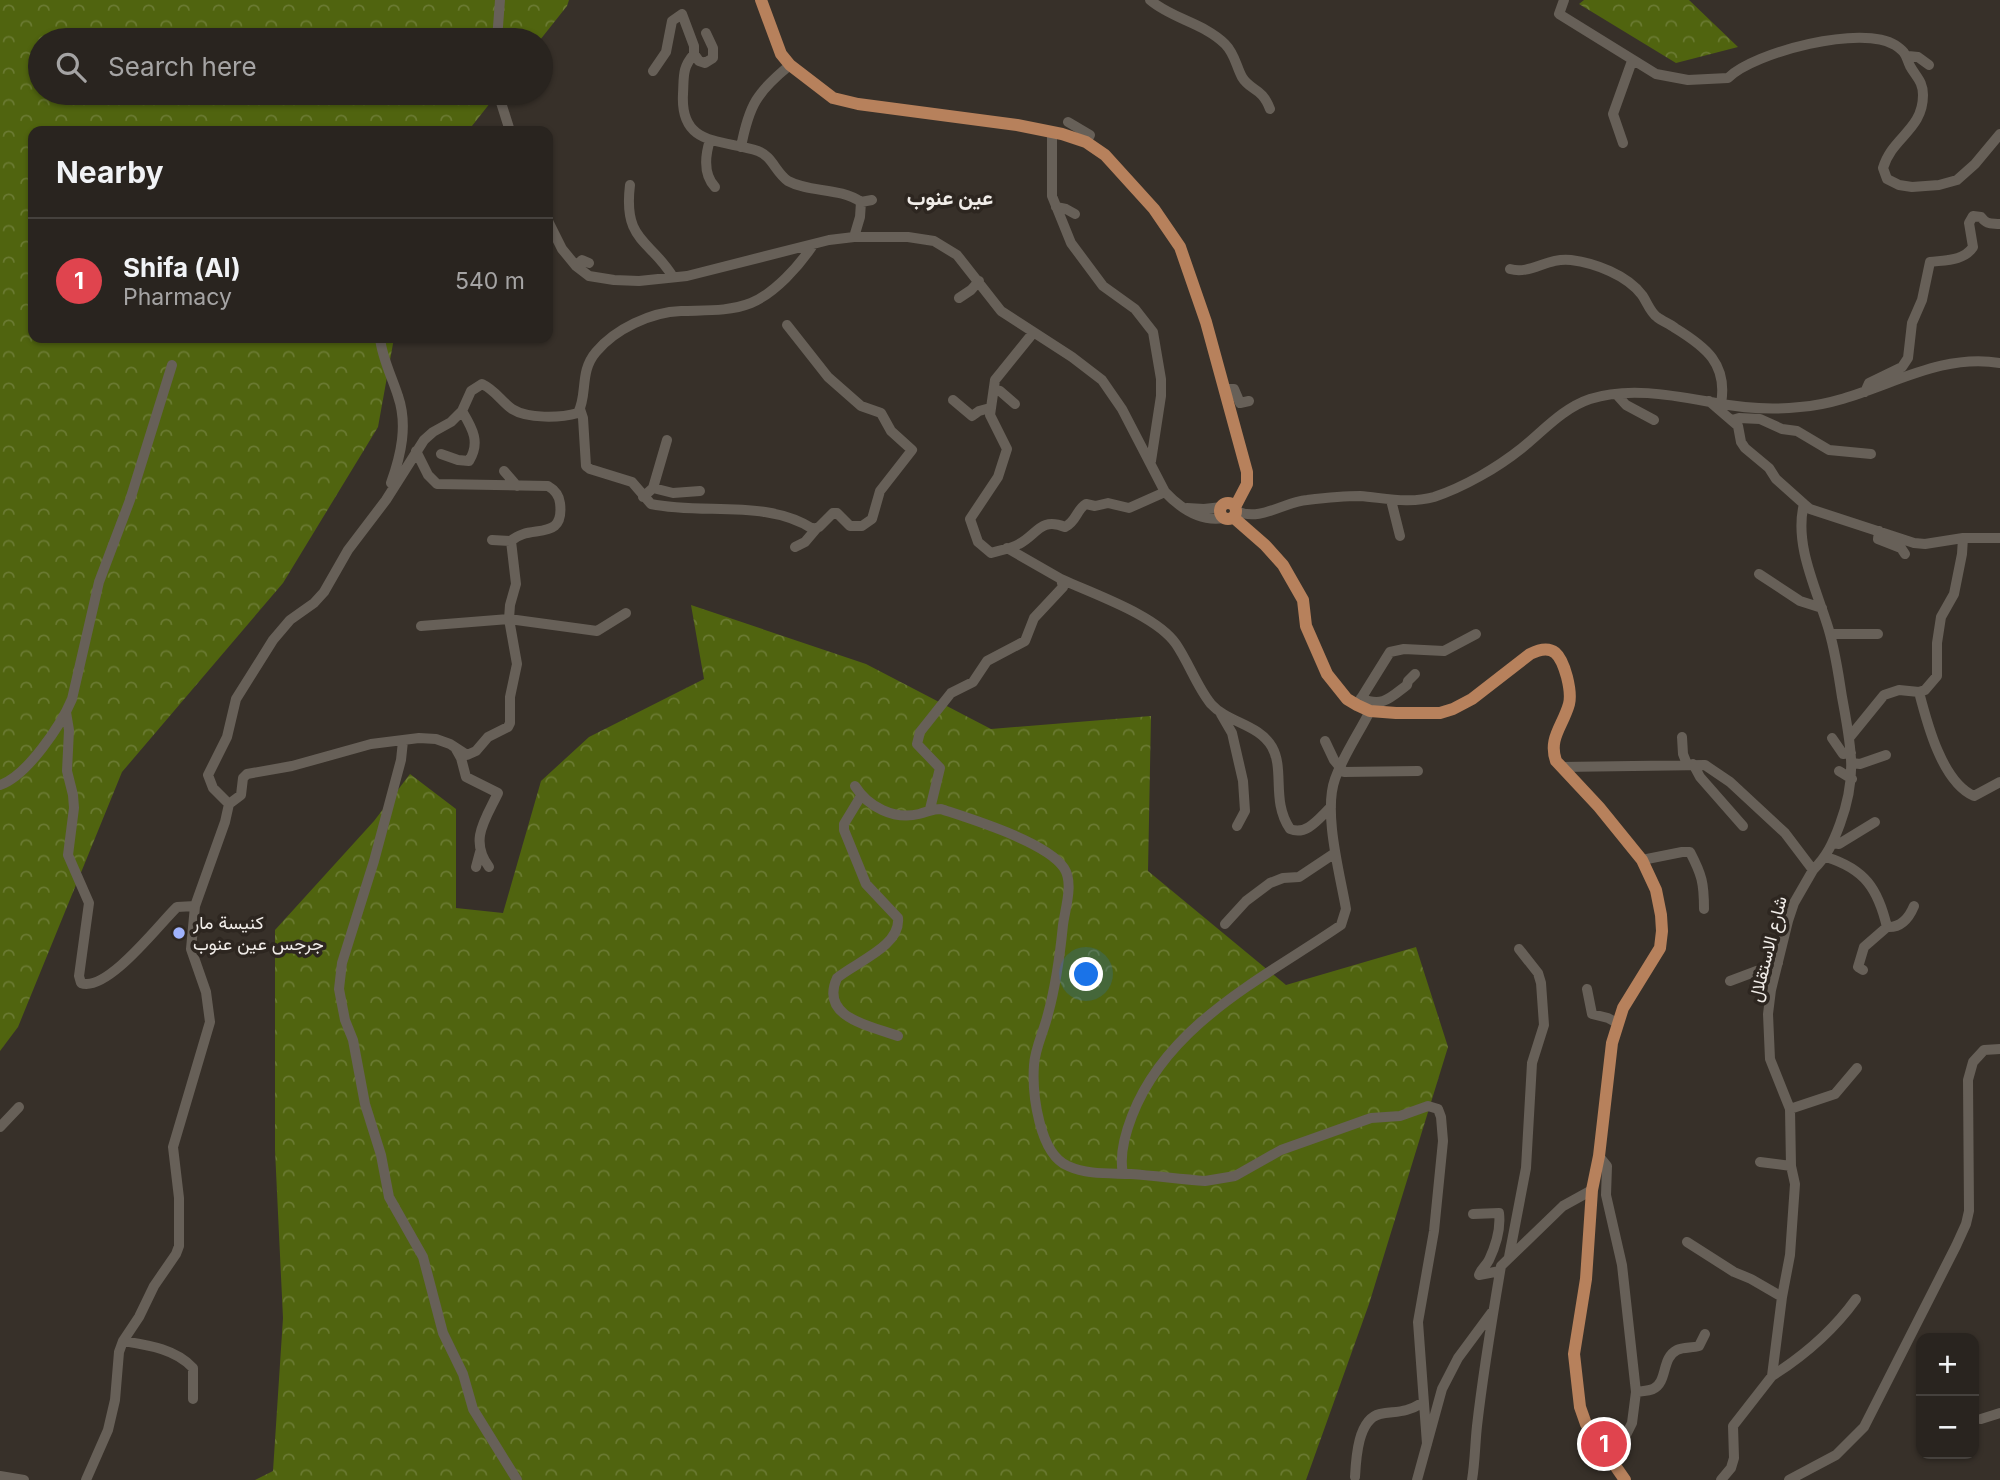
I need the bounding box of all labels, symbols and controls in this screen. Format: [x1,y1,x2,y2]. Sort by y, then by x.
search box [28,28,553,105]
icon: search [52,48,90,86]
text: Search here [108,51,257,82]
text: Nearby [56,154,164,190]
district label: عين عنوب [907,185,993,211]
text: Shifa (Al) [123,252,241,283]
text: 1 [74,267,84,295]
text: 540 m [455,267,525,295]
text: Pharmacy [123,283,232,311]
street label: شارع الاستقلال [1744,894,1793,1004]
place label: كنيسة مار جرجس عين عنوب [192,912,324,955]
marker: كنيسة مار جرجس عين عنوب [171,925,187,941]
your location [1069,957,1103,991]
map controls [1916,1333,1979,1459]
button: + [1916,1333,1979,1396]
button: − [1916,1396,1979,1459]
pin: 1 [1581,1418,1627,1470]

